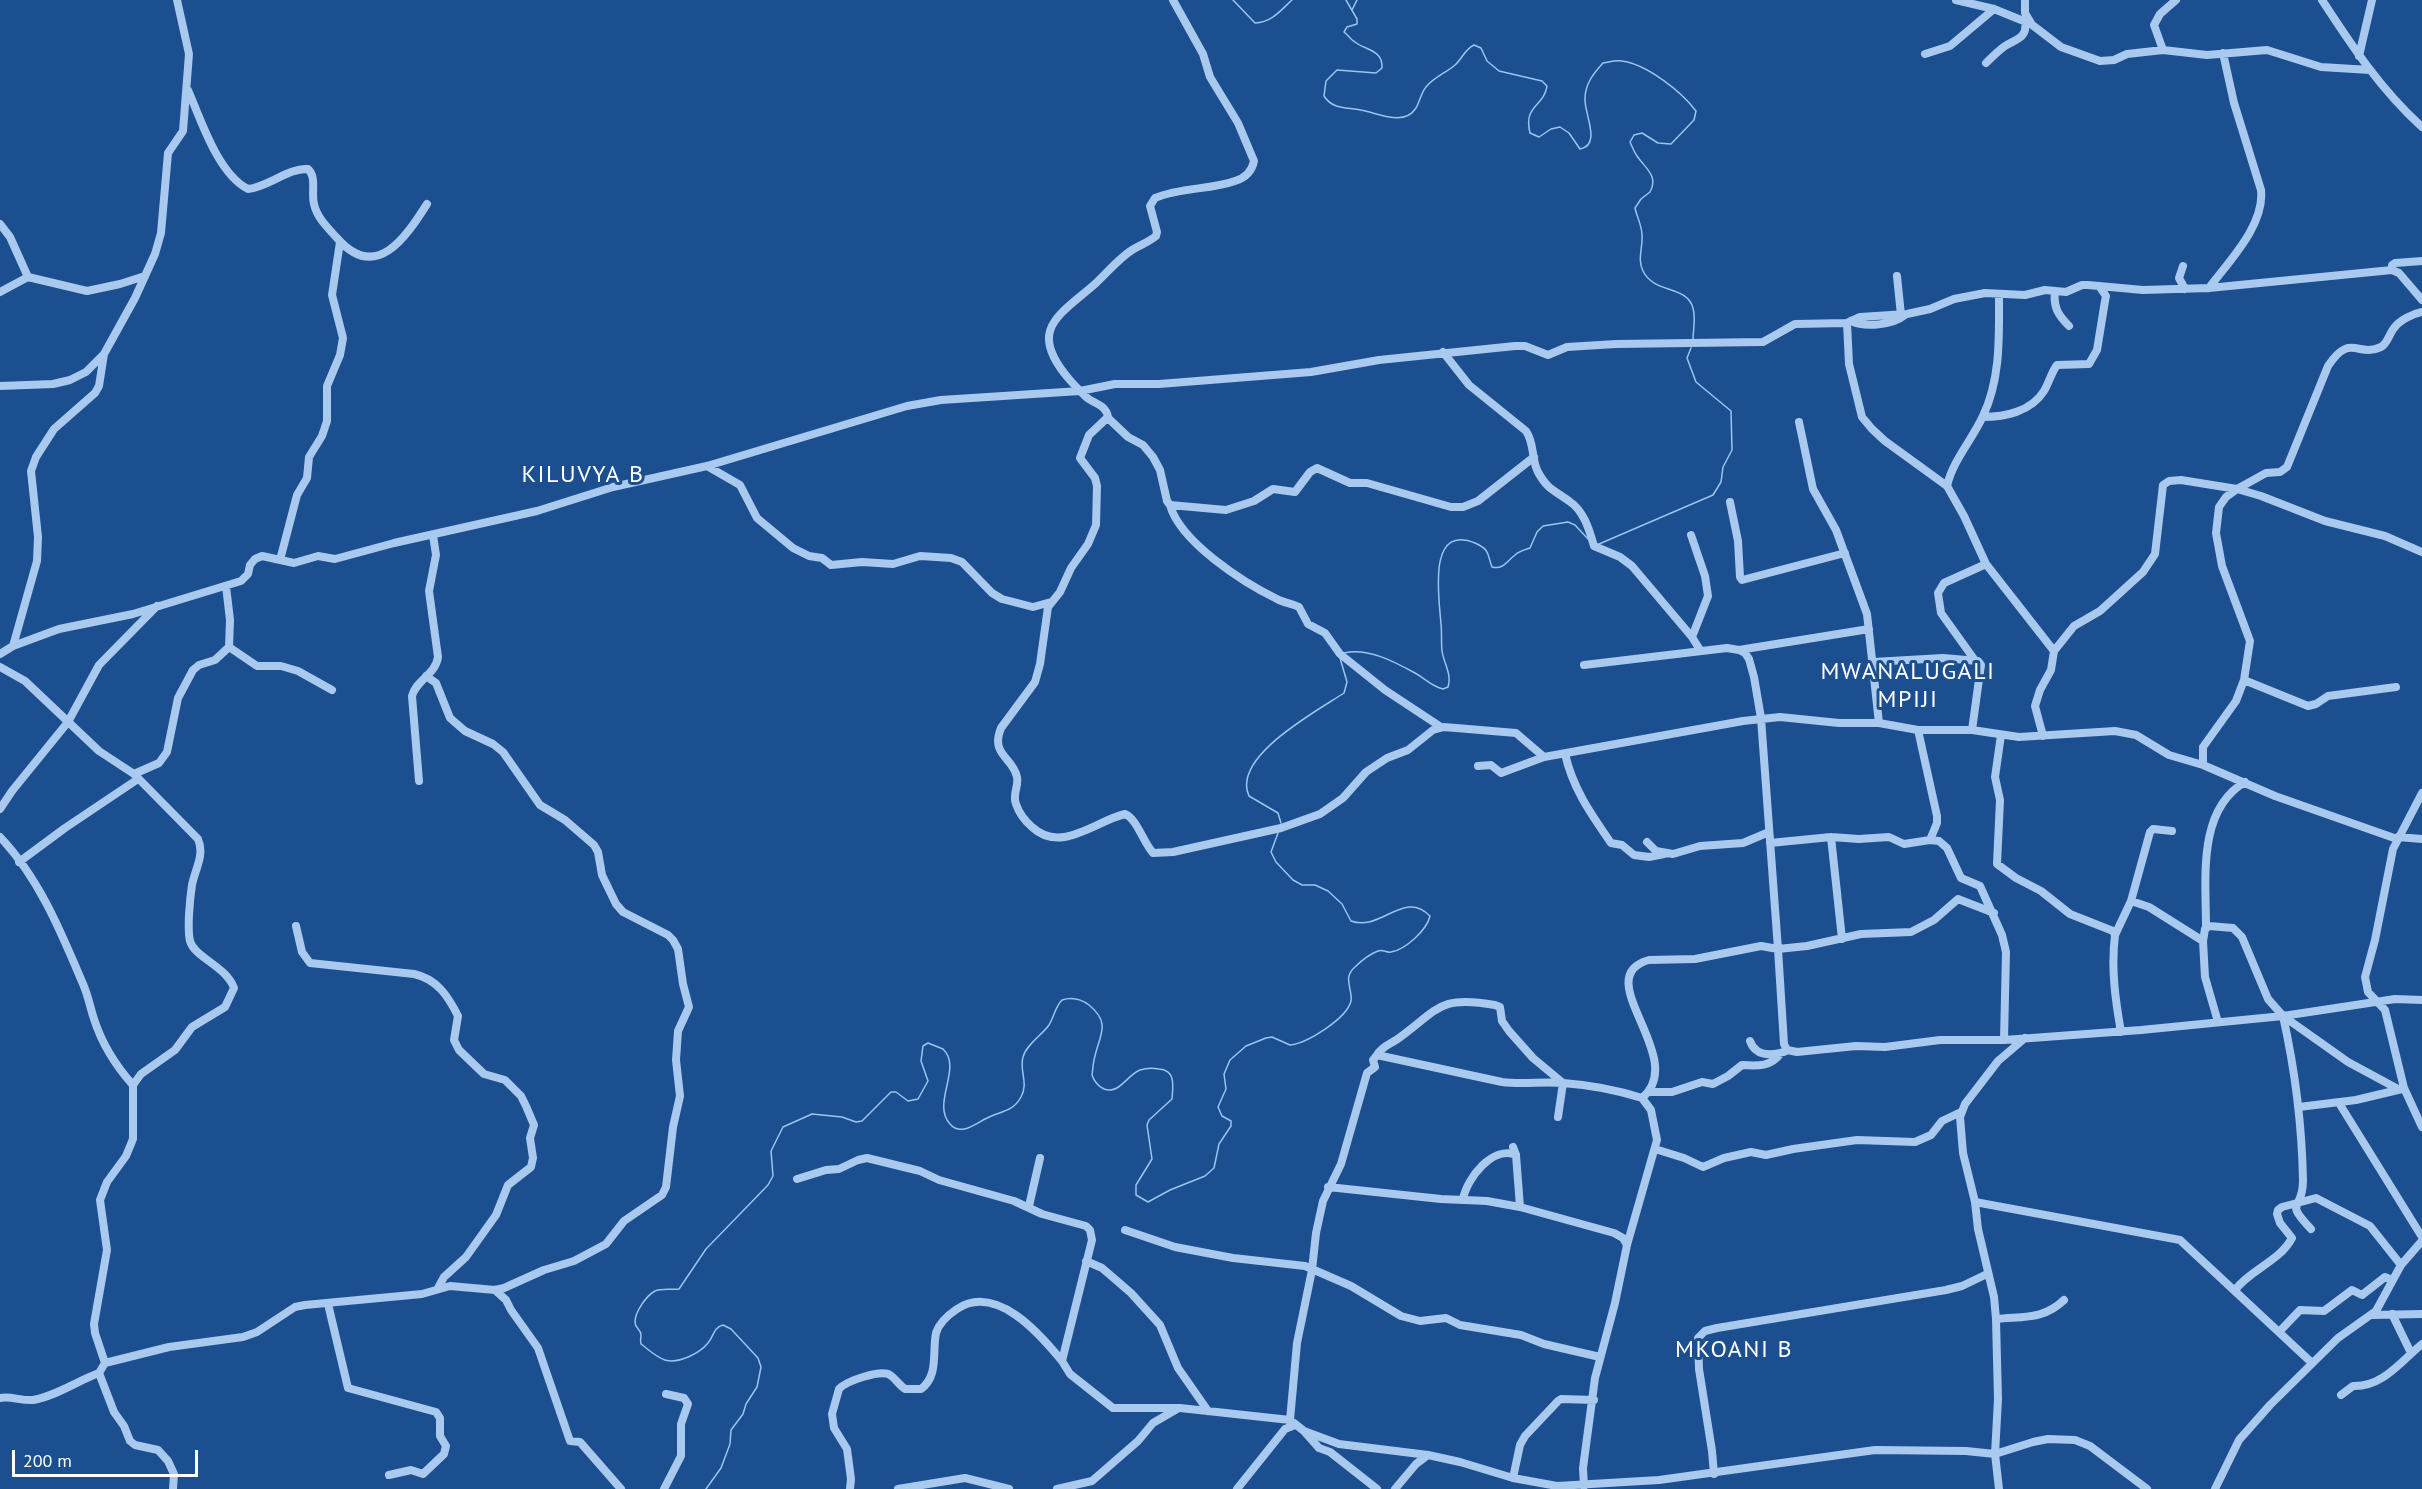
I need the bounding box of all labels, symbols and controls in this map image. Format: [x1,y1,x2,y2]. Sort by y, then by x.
district label: KILUVYA B [521,461,645,489]
district label: MWANALUGALI MPIJI [1820,658,1996,714]
district label: MKOANI B [1675,1336,1793,1364]
scale bar [15,1438,201,1476]
text: 200 m [23,1449,72,1472]

